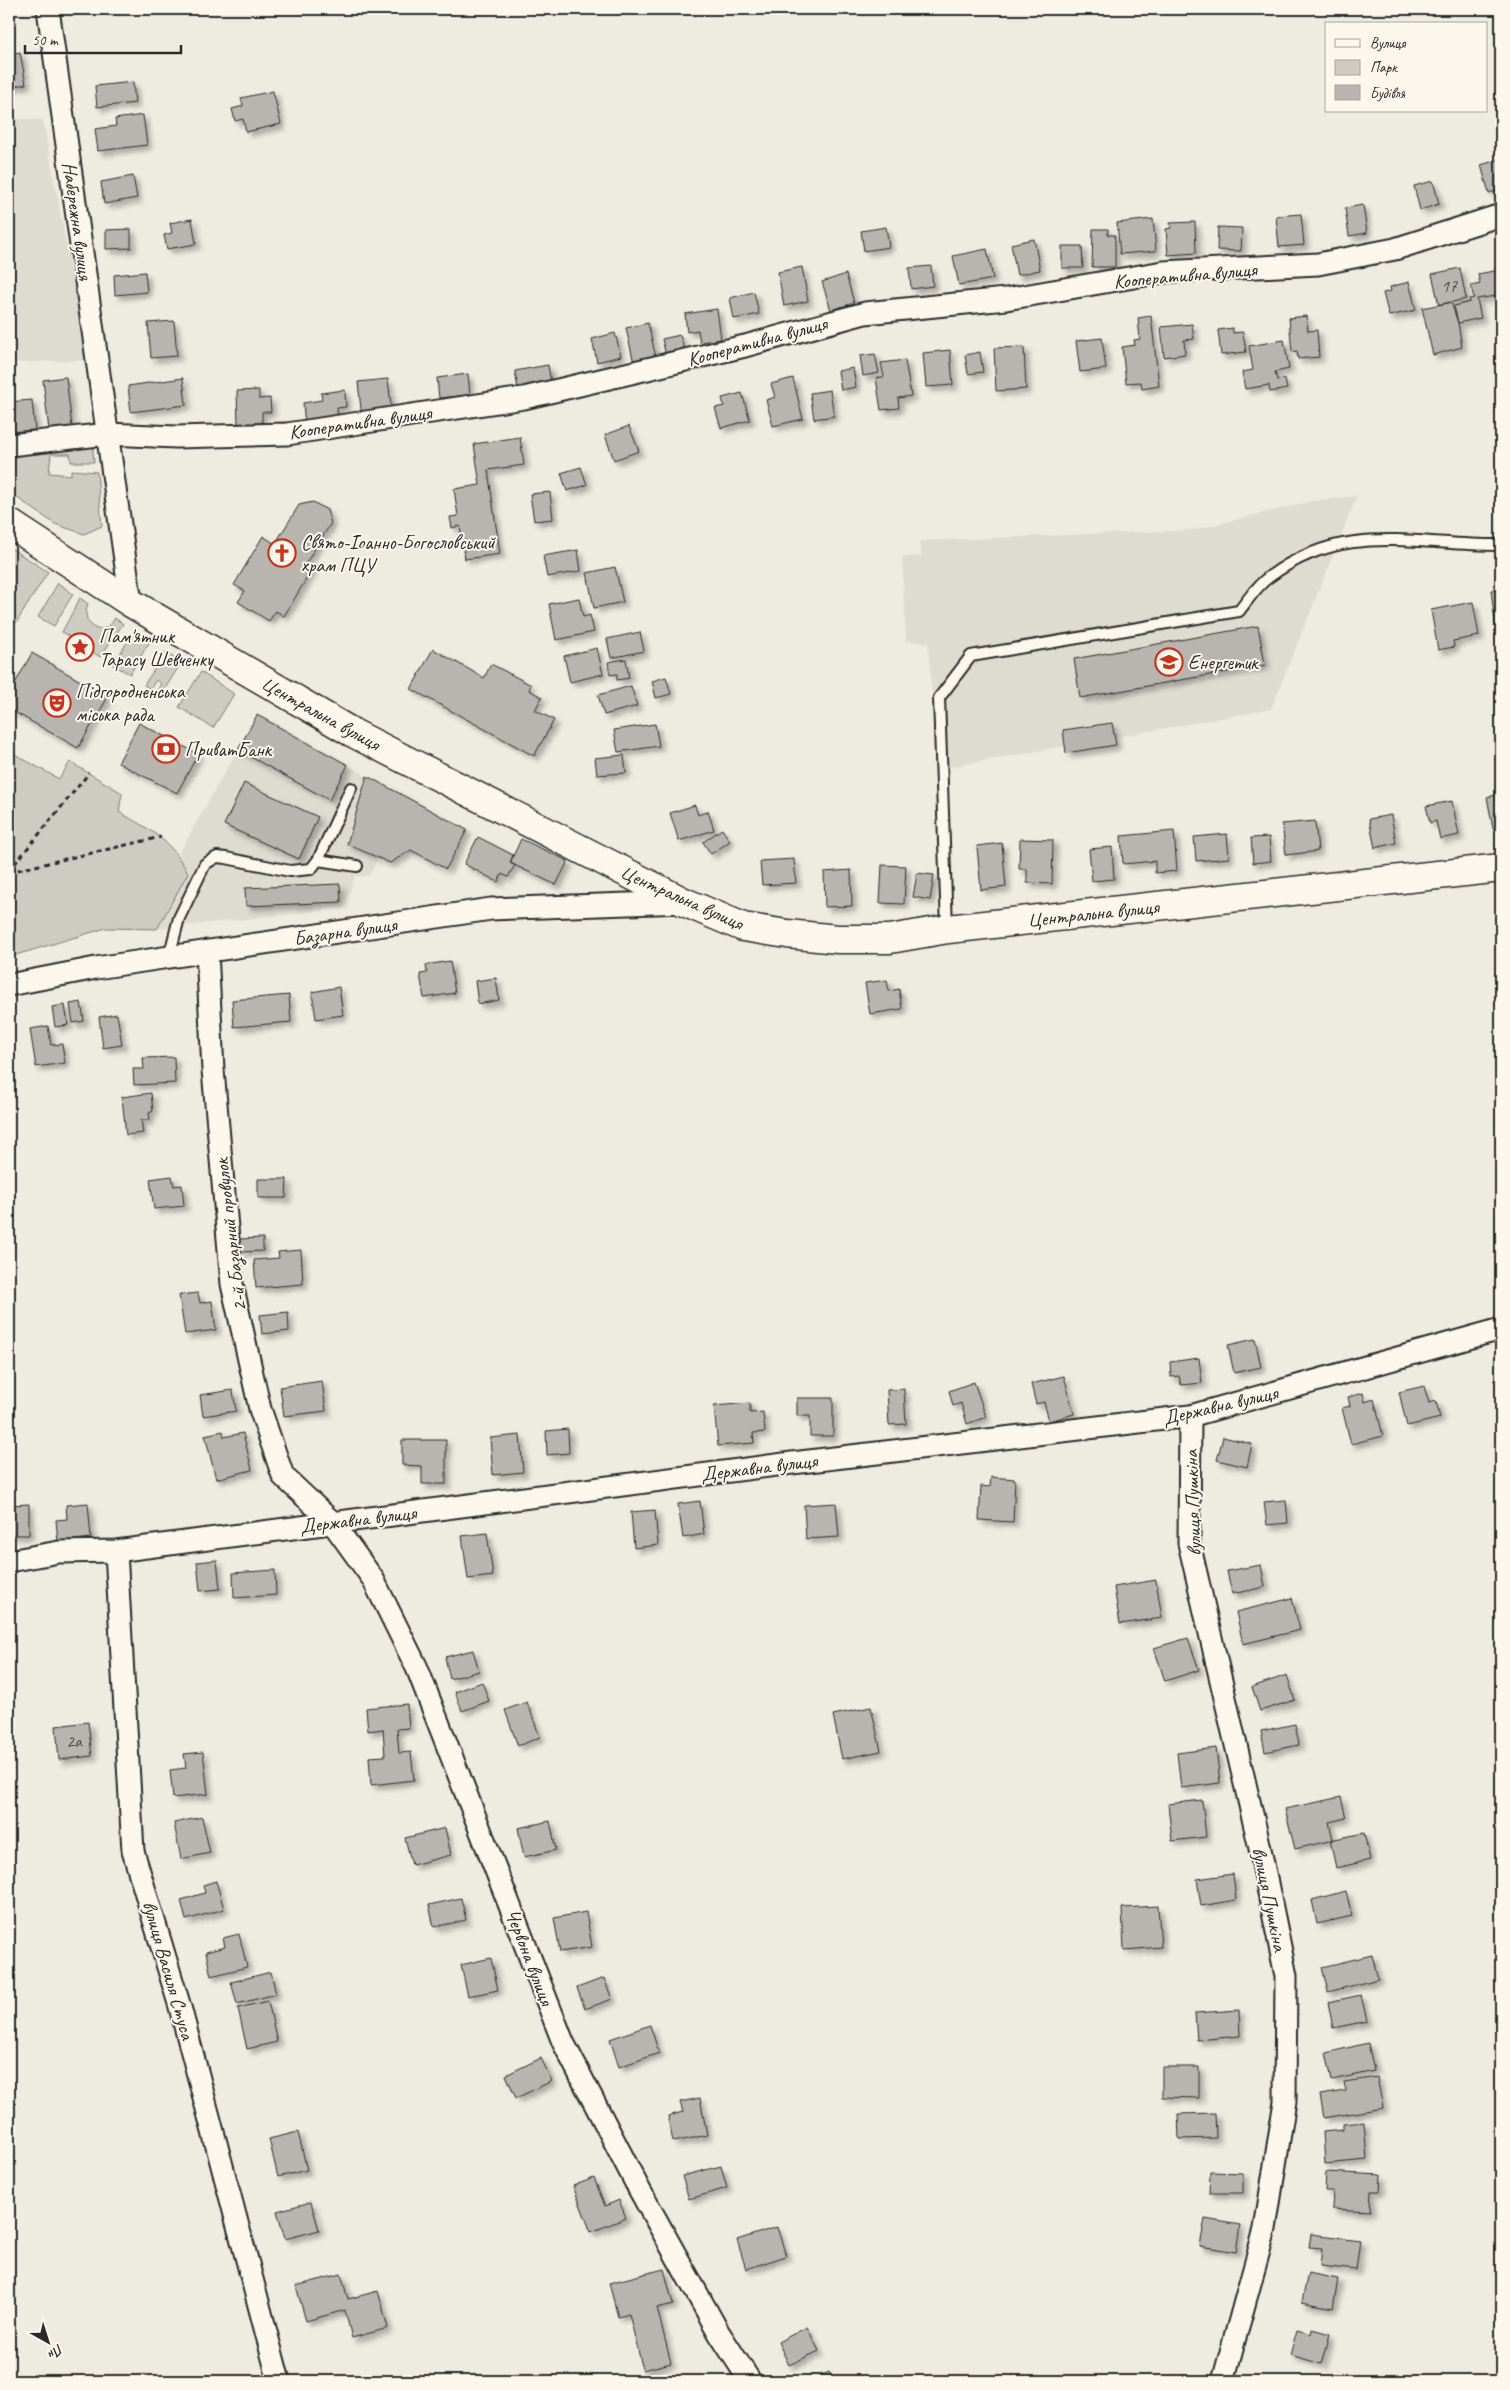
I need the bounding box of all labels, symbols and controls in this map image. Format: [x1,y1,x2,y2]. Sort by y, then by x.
scale bar [25,22,181,54]
legend [1325,22,1488,112]
text: 50 m [32,31,59,50]
text: Вулиця [1370,34,1407,53]
text: Парк [1370,58,1398,77]
text: Будівля [1370,84,1405,103]
street label: Набережна вулиця [57,160,98,283]
street label: Кооперативна вулиця [1113,257,1260,294]
house number: 17 [1441,275,1458,297]
street label: Кооперативна вулиця [685,310,832,372]
street label: Кооперативна вулиця [287,400,435,445]
place label: Свято-Іоанно-Богословський храм ПЦУ [301,530,496,578]
church icon: Свято-Іоанно-Богословський храм ПЦУ [267,538,297,568]
place label: Пам'ятник Тарасу Шевченку [99,624,215,672]
place icon: Пам'ятник Тарасу Шевченку [65,632,95,662]
school or university icon: Енергетик [1154,647,1184,677]
place label: Енергетик [1188,650,1259,675]
street label: Центральна вулиця [257,671,386,757]
place label: Підгородненська міська рада [76,679,186,727]
theatre icon: Підгородненська міська рада [42,688,72,718]
bank icon: ПриватБанк [151,734,181,764]
place label: ПриватБанк [185,737,273,762]
street label: Центральна вулиця [617,859,749,937]
street label: Центральна вулиця [1026,894,1162,933]
street label: Базарна вулиця [292,912,400,952]
street label: 2-й Базарний провулок [209,1155,253,1313]
street label: Державна вулиця [1160,1380,1282,1431]
street label: Державна вулиця [699,1448,821,1487]
street label: вулиця Пушкіна [1178,1448,1207,1556]
street label: Державна вулиця [298,1500,420,1539]
house number: 2а [66,1730,83,1752]
street label: вулиця Пушкіна [1246,1845,1293,1955]
street label: вулиця Василя Стуса [137,1898,201,2044]
street label: Червона вулиця [500,1906,560,2011]
north arrow [22,2318,72,2368]
text: Пн [44,2340,67,2363]

